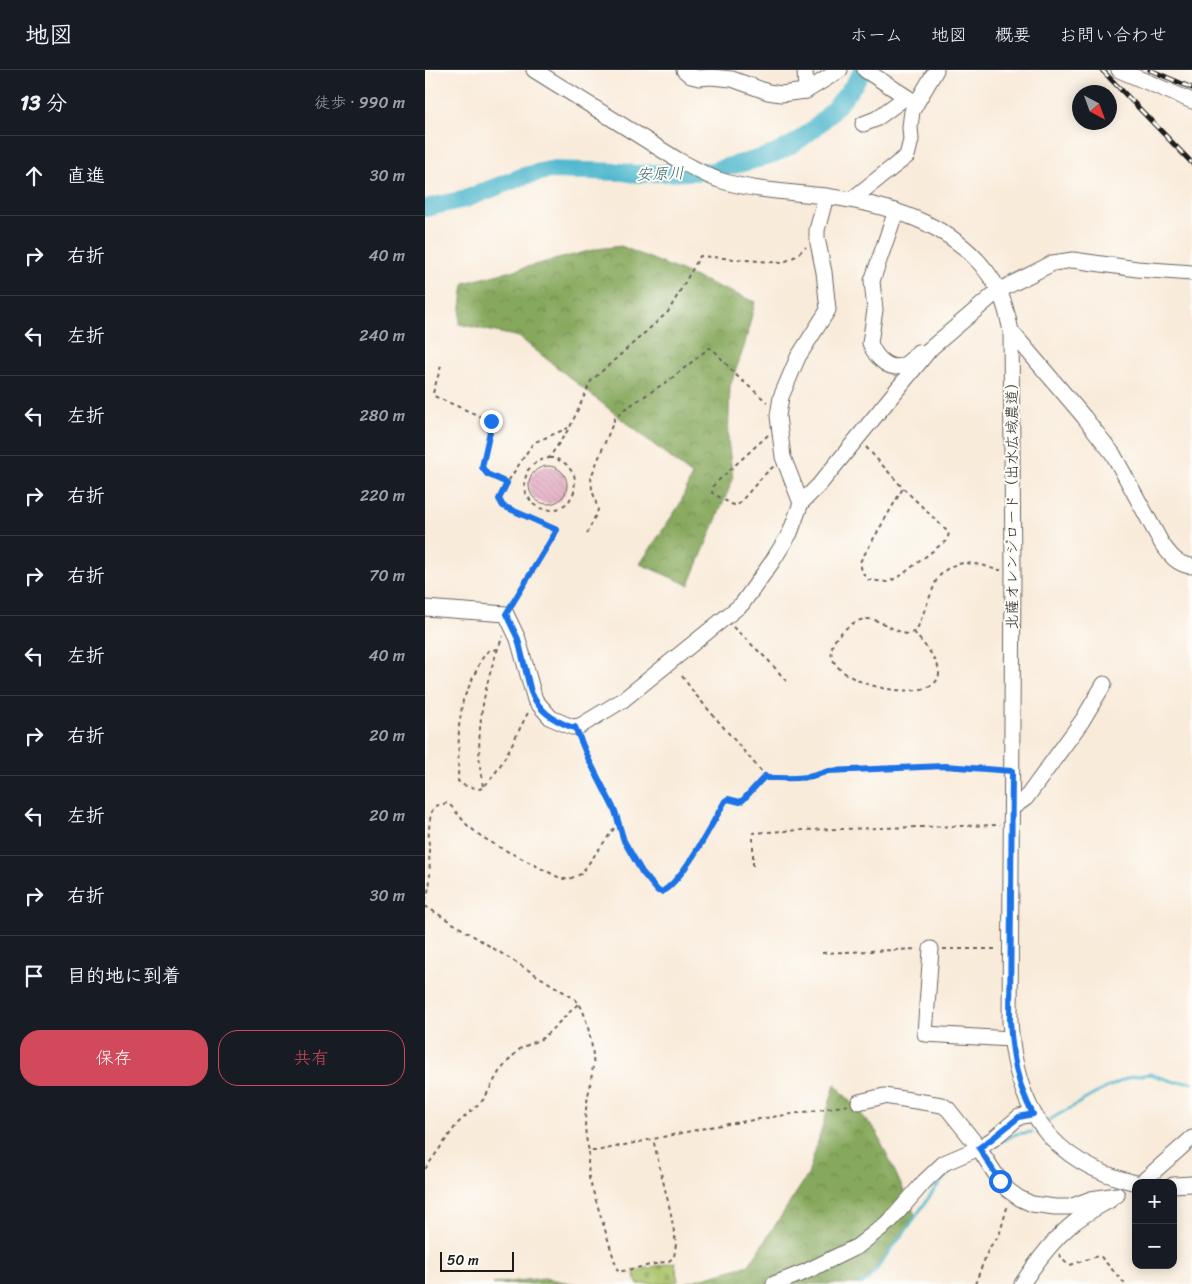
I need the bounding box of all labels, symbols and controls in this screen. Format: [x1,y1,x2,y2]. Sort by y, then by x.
text: 地図 [25,14,73,56]
text: ホーム [850,19,903,51]
text: 地図 [931,19,967,51]
text: 概要 [995,19,1031,51]
text: お問い合わせ [1059,19,1167,51]
text: 13 分 [20,84,67,122]
north arrow [1072,85,1117,130]
text: 徒歩 · 990 m [314,88,405,117]
water label: 安原川 [636,158,685,189]
text: 直進 [67,159,105,192]
text: 30 m [370,161,405,190]
icon: ahead [20,162,48,190]
text: 右折 [67,239,105,272]
text: 40 m [368,241,405,270]
icon: right [20,242,48,270]
text: 左折 [67,319,105,352]
text: 240 m [359,321,405,350]
icon: left [20,322,48,350]
street label: 北薩オレンジロード（出水広域農道） [999,374,1025,630]
text: 左折 [67,399,105,432]
text: 280 m [360,401,405,430]
icon: left [20,402,48,430]
route end [480,410,503,433]
text: 右折 [67,479,105,512]
text: 220 m [360,481,405,510]
icon: right [20,482,48,510]
text: 右折 [67,559,105,592]
text: 70 m [369,561,405,590]
icon: right [20,562,48,590]
text: 左折 [67,639,105,672]
text: 40 m [368,641,405,670]
icon: left [20,642,48,670]
text: 右折 [67,719,105,752]
text: 20 m [369,721,405,750]
icon: right [20,722,48,750]
text: 左折 [67,799,105,832]
text: 20 m [369,801,405,830]
icon: left [20,802,48,830]
text: 右折 [67,879,105,912]
text: 30 m [370,881,405,910]
icon: right [20,882,48,910]
text: 目的地に到着 [67,959,181,992]
icon: arrive [20,962,48,990]
button: 保存 [20,1030,208,1086]
button: 共有 [218,1030,405,1086]
route start [989,1170,1012,1193]
map controls [1132,1179,1177,1269]
button: + [1132,1179,1177,1224]
button: − [1132,1224,1177,1269]
text: 50 m [447,1248,479,1273]
scale bar [440,1249,514,1272]

